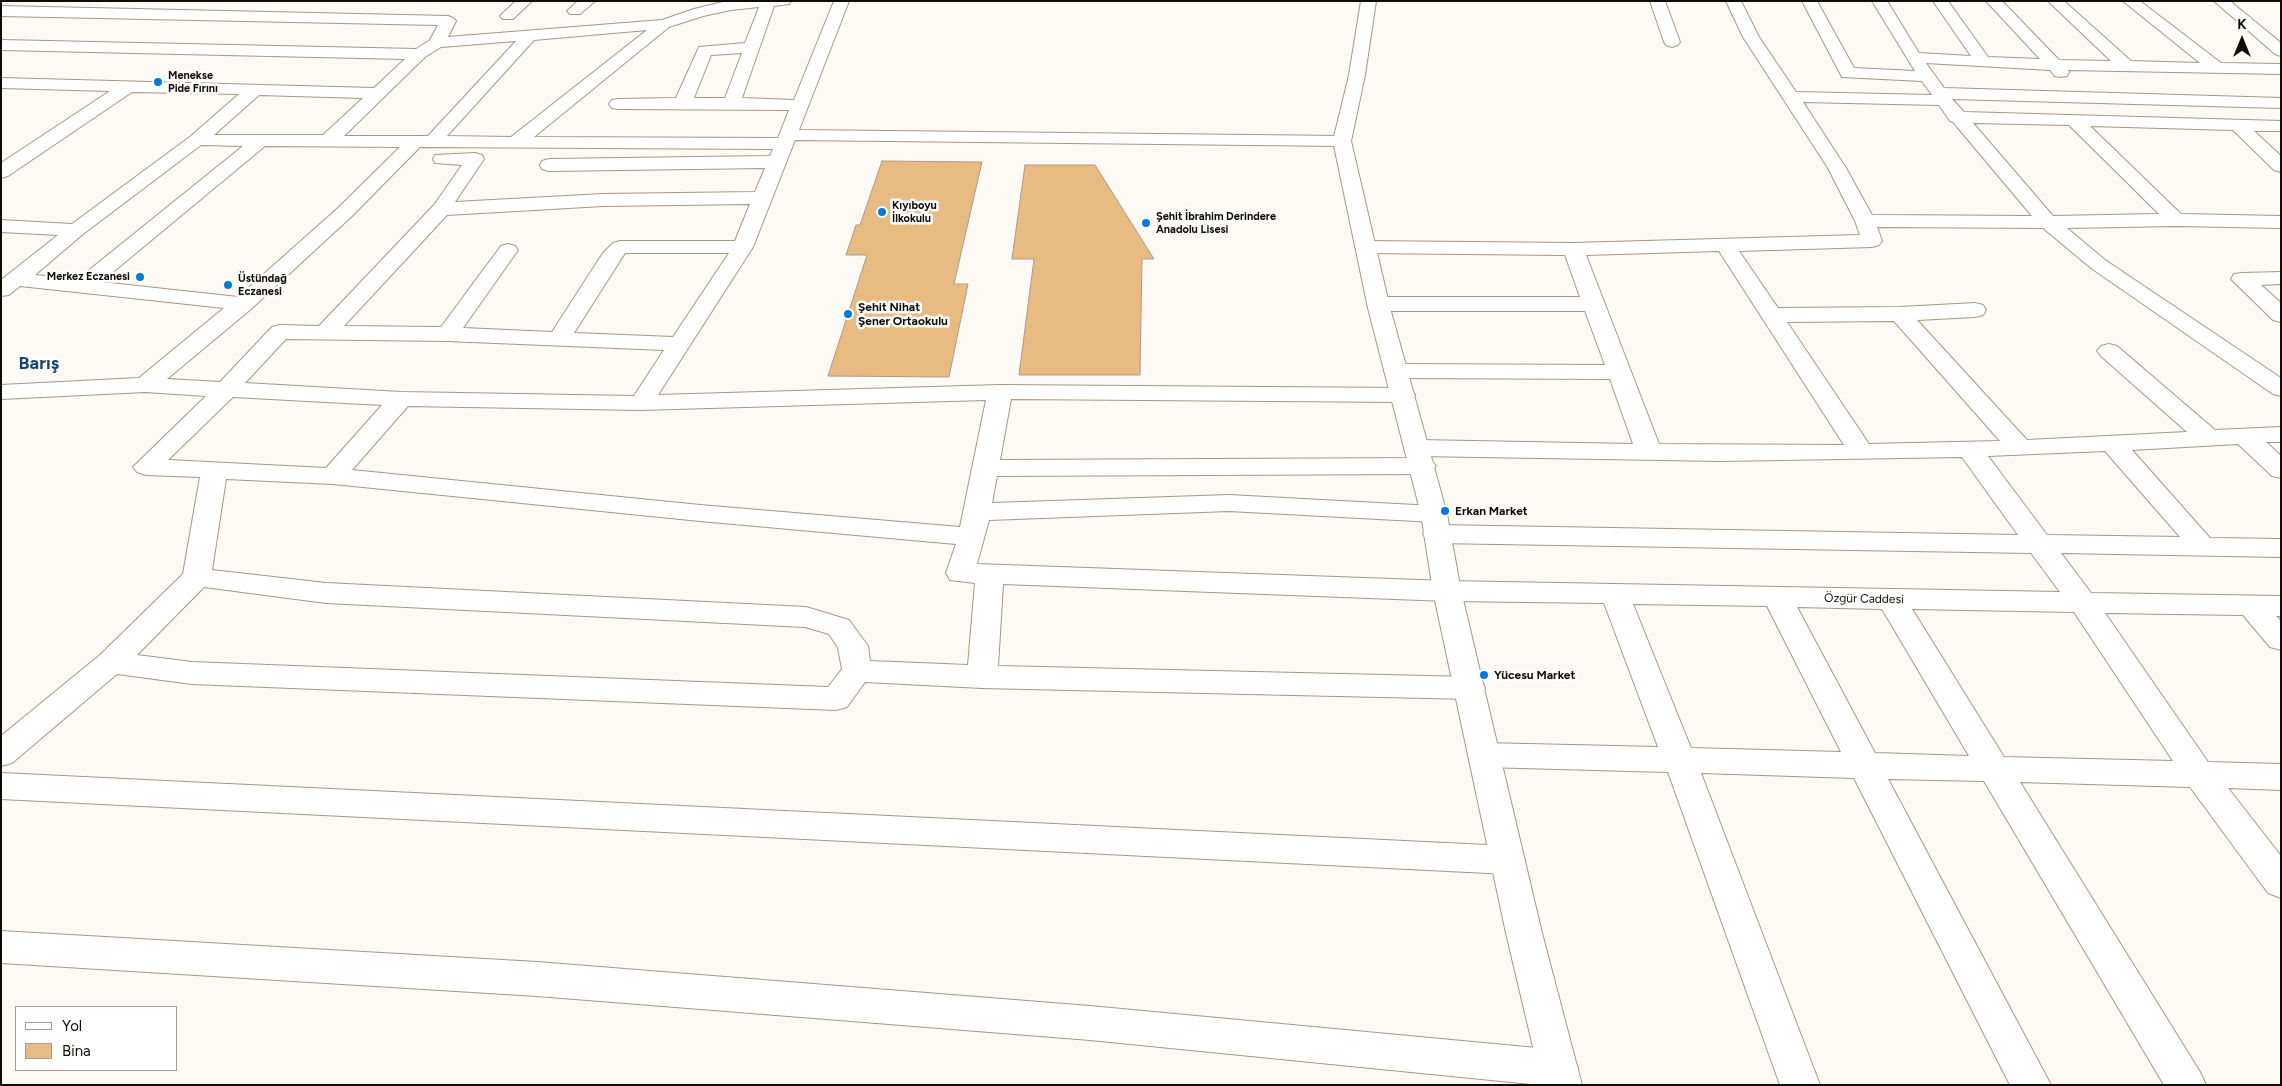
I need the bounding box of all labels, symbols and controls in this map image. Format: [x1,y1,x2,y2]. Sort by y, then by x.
north arrow [2217,15,2267,65]
text: K [2237,16,2247,33]
place label: Menekse Pide Fırını [168,69,218,95]
marker: Menekse Pide Fırını [152,76,164,88]
place label: Kıyıboyu İlkokulu [892,199,937,225]
marker: Kıyıboyu İlkokulu [876,206,888,218]
place label: Şehit İbrahim Derindere Anadolu Lisesi [1156,210,1276,236]
marker: Şehit İbrahim Derindere Anadolu Lisesi [1140,217,1152,229]
place label: Merkez Eczanesi [47,270,130,284]
marker: Merkez Eczanesi [134,271,146,283]
place label: Üstündağ Eczanesi [238,272,287,298]
marker: Üstündağ Eczanesi [222,279,234,291]
place label: Şehit Nihat Şener Ortaokulu [858,300,948,328]
marker: Şehit Nihat Şener Ortaokulu [842,308,854,320]
district label: Barış [19,353,59,375]
place label: Erkan Market [1455,504,1528,518]
marker: Erkan Market [1439,505,1451,517]
street label: Özgür Caddesi [1824,591,1904,607]
place label: Yücesu Market [1494,668,1575,682]
marker: Yücesu Market [1478,669,1490,681]
legend [15,1006,178,1071]
text: Yol [62,1017,82,1035]
text: Bina [62,1042,91,1060]

